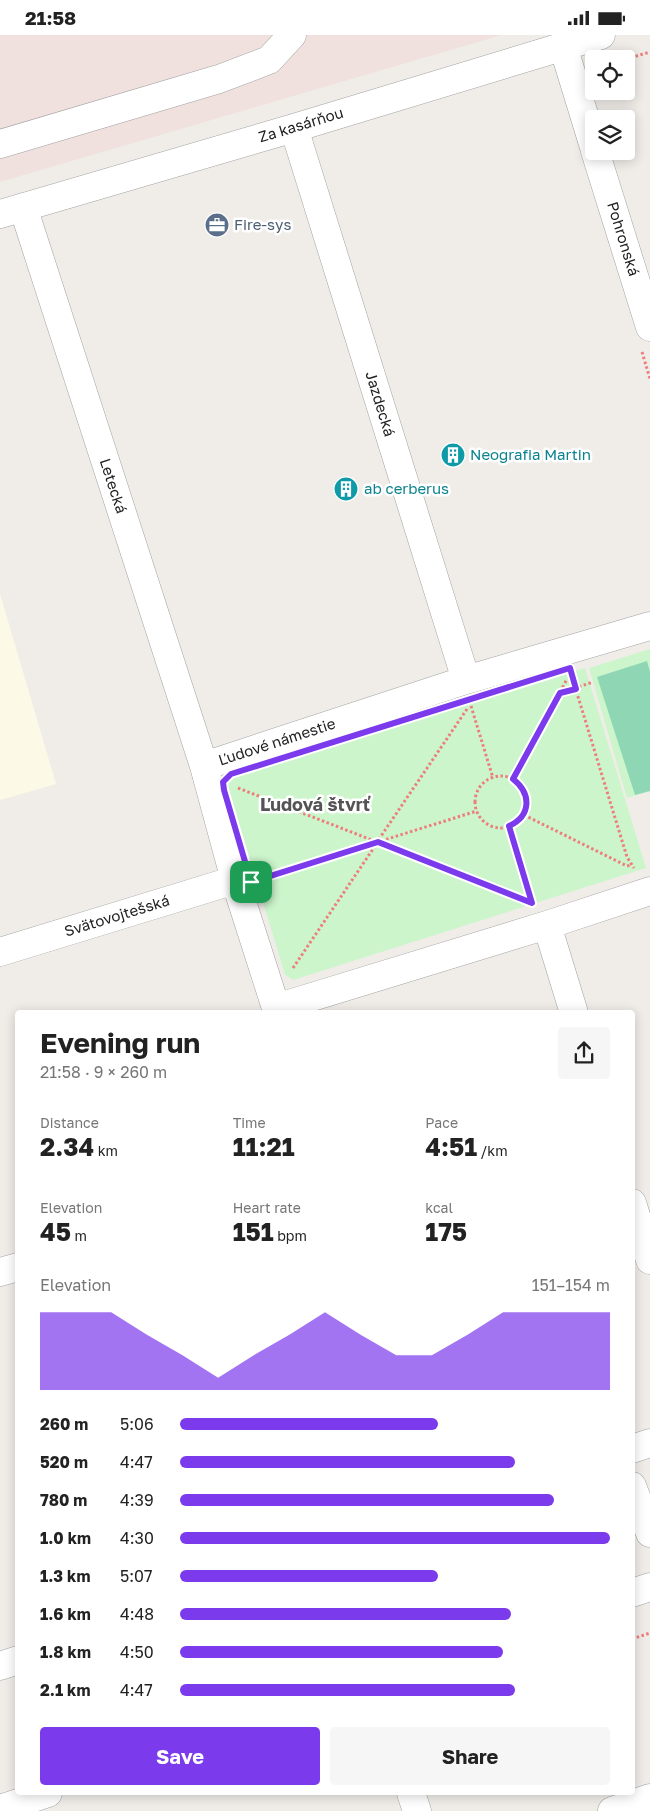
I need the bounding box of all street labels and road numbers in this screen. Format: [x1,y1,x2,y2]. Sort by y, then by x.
street label: Za kasárňou [256,103,345,145]
street label: Pohronská [604,199,644,278]
street label: Jazdecká [363,369,399,439]
street label: Letecká [97,456,131,515]
street label: Ľudové námestie [216,714,338,768]
street label: Svätovojtešská [62,890,172,940]

